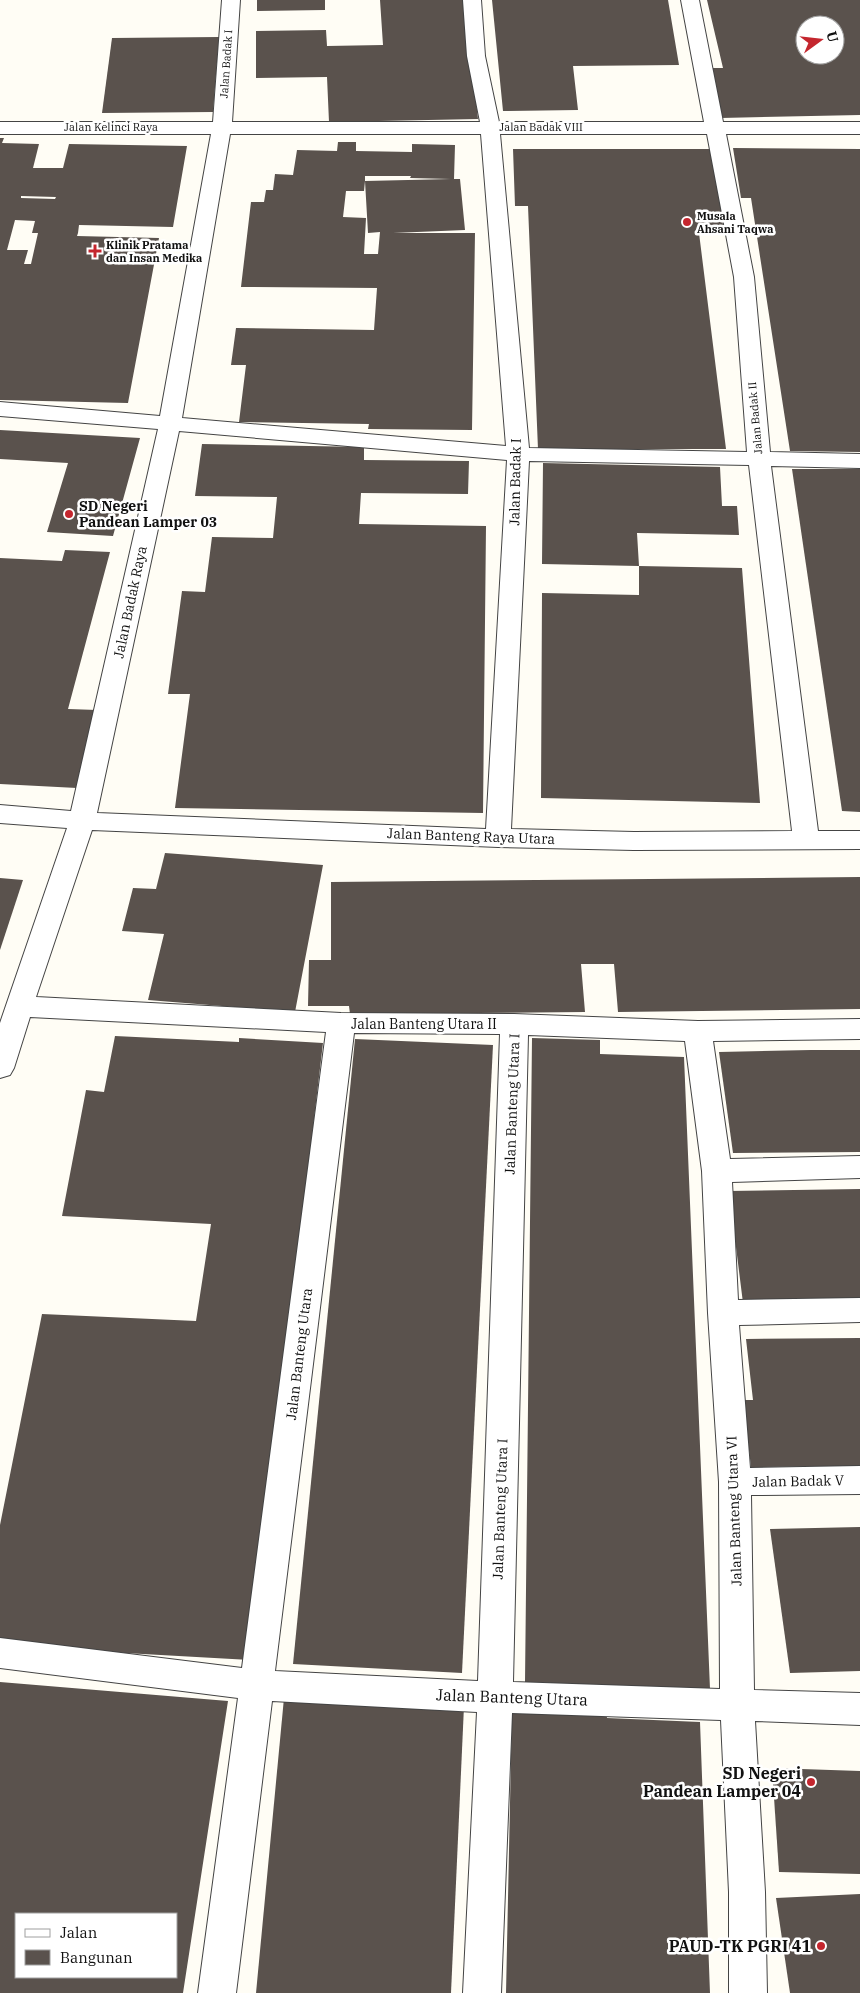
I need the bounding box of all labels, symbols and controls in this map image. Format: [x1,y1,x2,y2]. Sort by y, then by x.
north arrow [795,15,845,65]
street label: Jalan Badak I [217,29,235,99]
text: U [822,29,843,44]
street label: Jalan Kelinci Raya [64,120,158,134]
street label: Jalan Badak VIII [499,120,583,134]
place label: Musala Ahsani Taqwa [697,209,773,236]
marker: Musala Ahsani Taqwa [681,216,693,228]
place label: Klinik Pratama dan Insan Medika [106,238,202,265]
marker: Klinik Pratama dan Insan Medika [88,244,102,258]
street label: Jalan Badak II [745,381,765,455]
street label: Jalan Badak I [505,438,525,526]
place label: SD Negeri Pandean Lamper 03 [79,497,217,531]
marker: SD Negeri Pandean Lamper 03 [63,508,75,520]
street label: Jalan Badak Raya [109,544,151,660]
street label: Jalan Banteng Raya Utara [387,824,556,848]
street label: Jalan Banteng Utara II [351,1015,497,1033]
street label: Jalan Banteng Utara I [501,1033,523,1175]
street label: Jalan Banteng Utara [282,1287,316,1421]
street label: Jalan Banteng Utara VI [722,1435,746,1586]
street label: Jalan Banteng Utara I [489,1438,511,1580]
street label: Jalan Badak V [752,1471,844,1491]
street label: Jalan Banteng Utara [436,1684,589,1710]
place label: SD Negeri Pandean Lamper 04 [643,1763,801,1801]
marker: SD Negeri Pandean Lamper 04 [805,1776,817,1788]
legend [15,1913,178,1978]
text: Jalan [60,1923,98,1942]
place label: PAUD-TK PGRI 41 [669,1936,811,1956]
marker: PAUD-TK PGRI 41 [815,1940,827,1952]
text: Bangunan [60,1948,133,1967]

